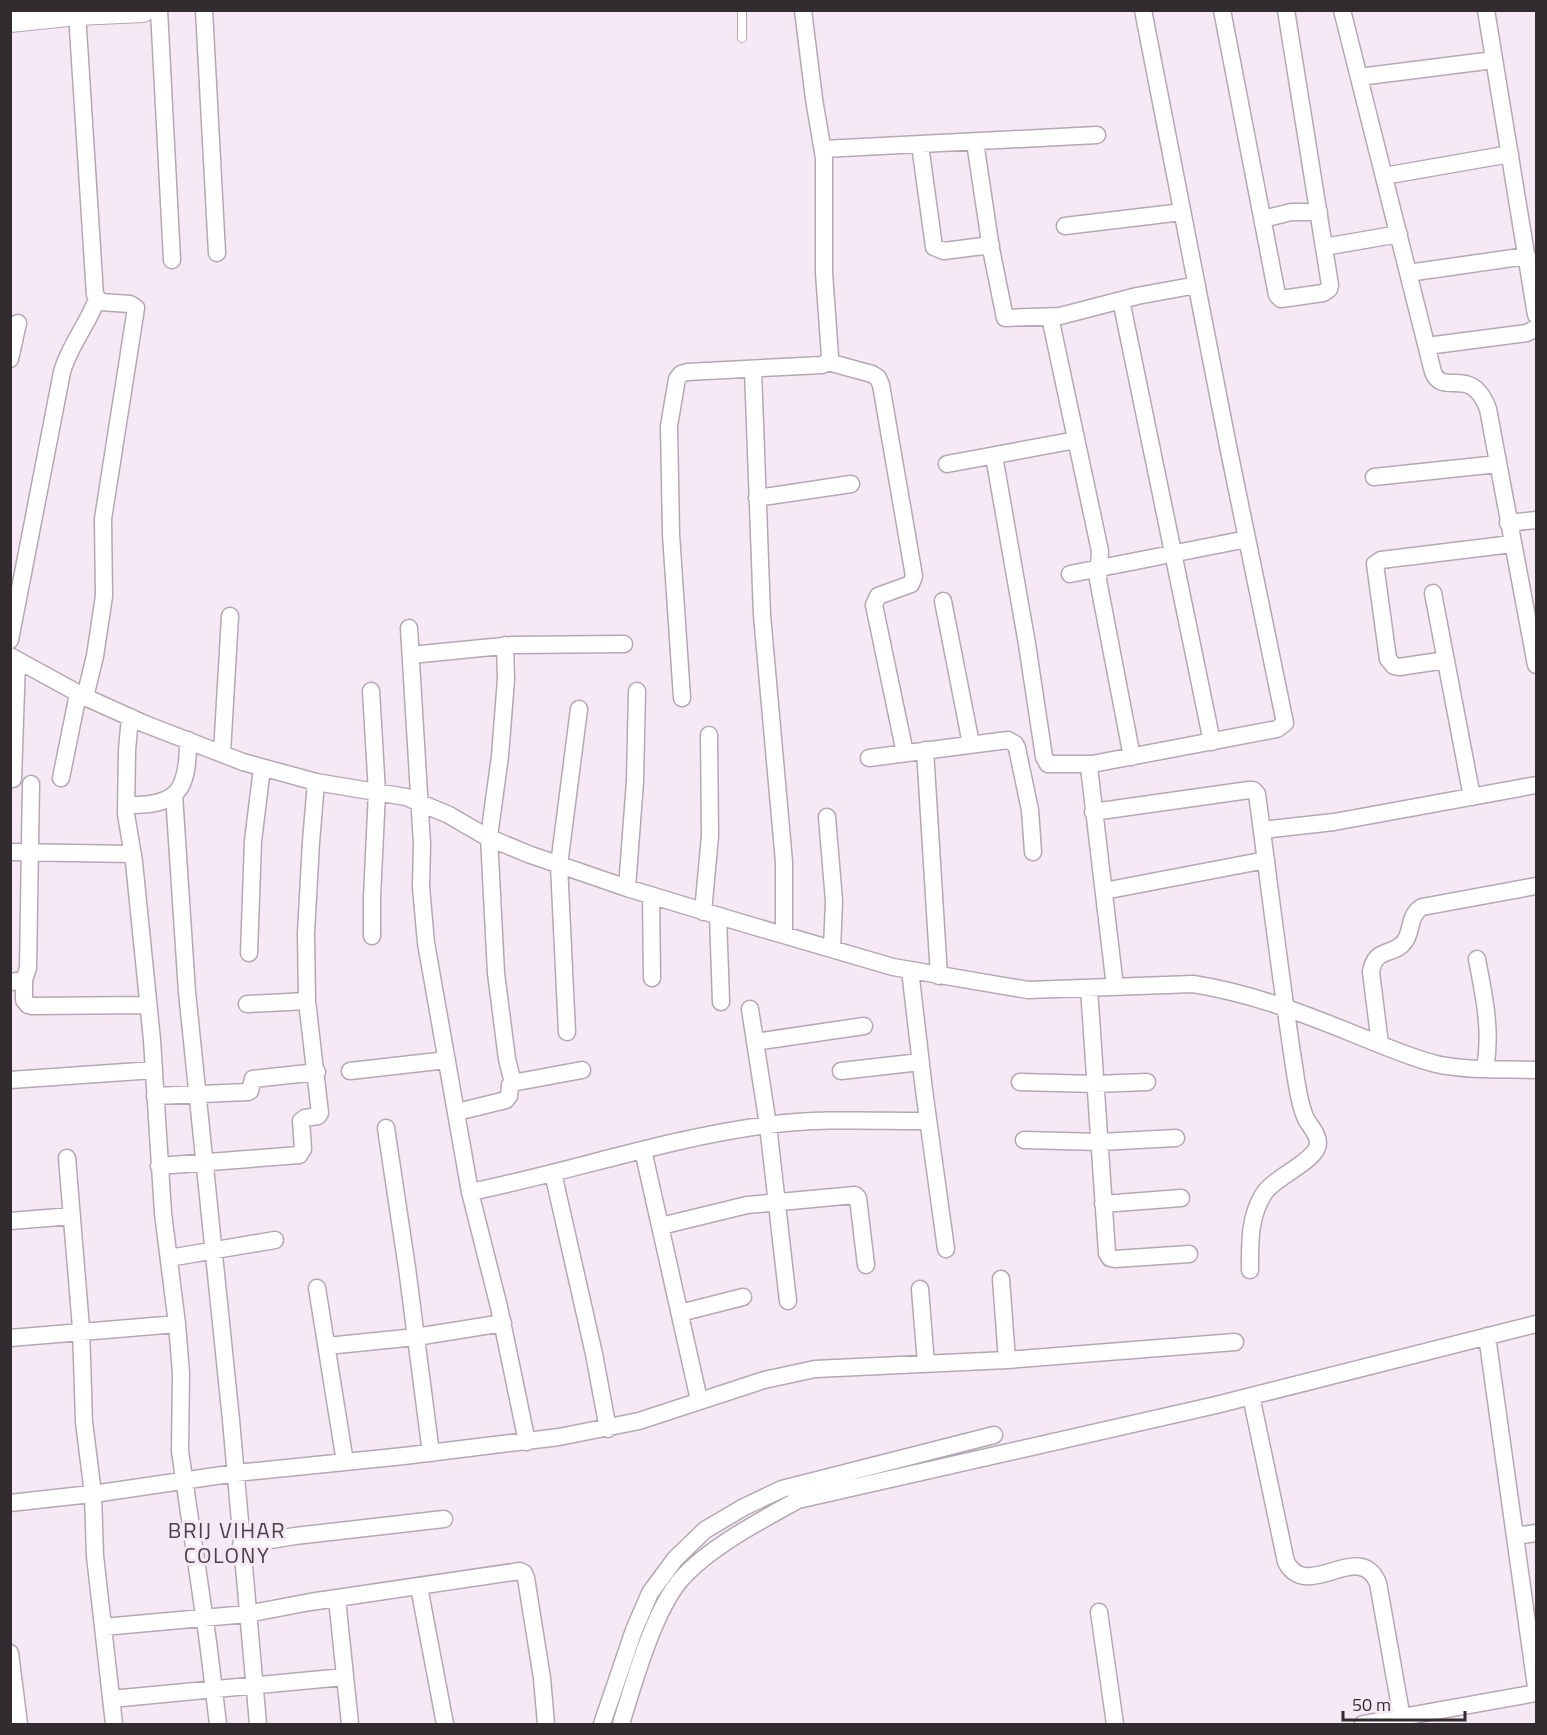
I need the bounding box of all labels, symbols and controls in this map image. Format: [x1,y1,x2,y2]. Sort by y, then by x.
district label: BRIJ VIHAR COLONY [168,1513,286,1572]
scale bar [1343,1684,1464,1722]
text: 50 m [1352,1691,1391,1718]

